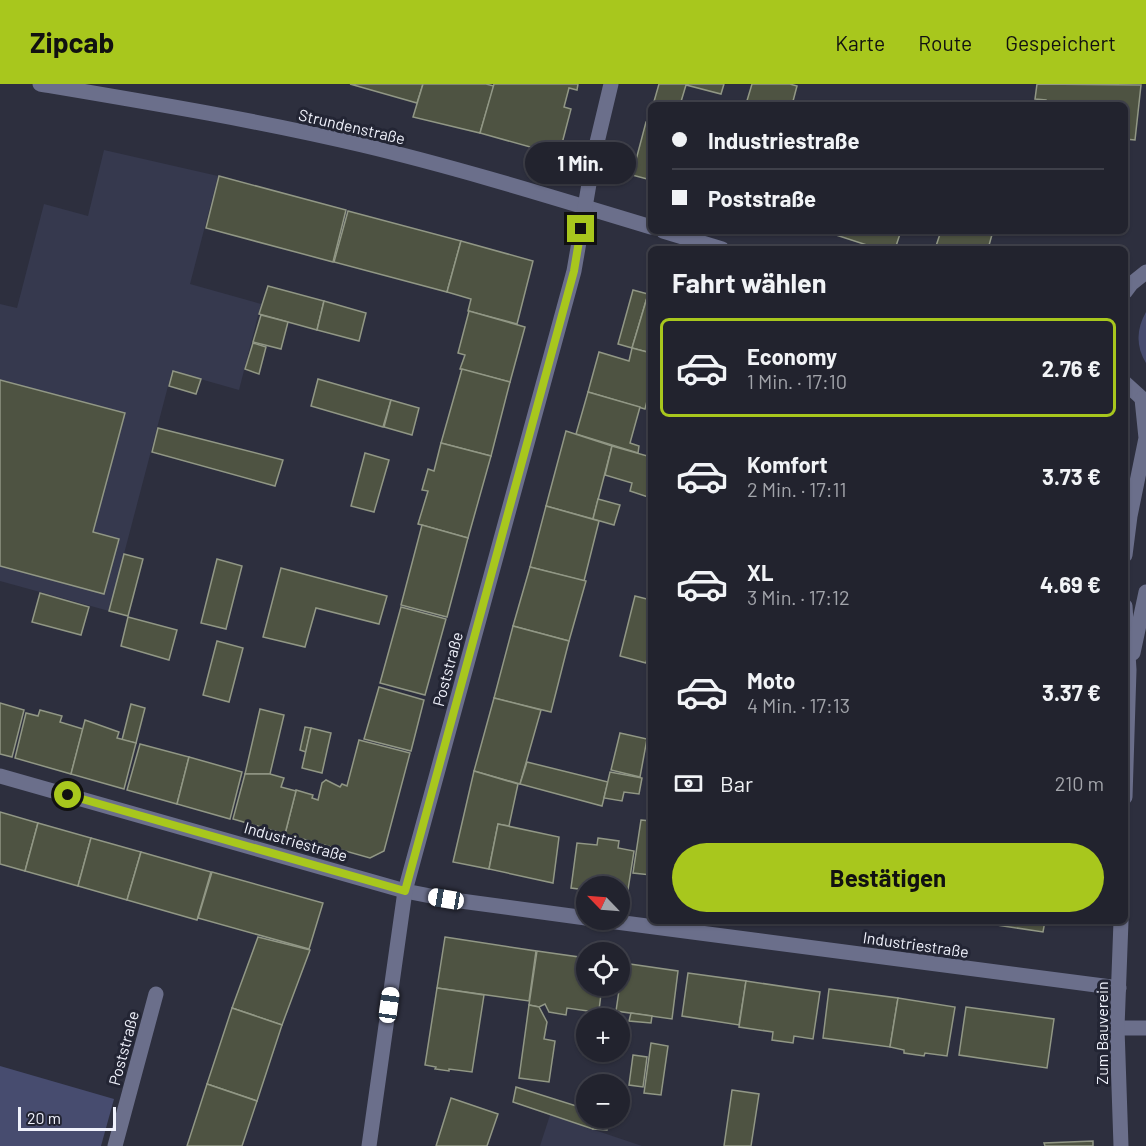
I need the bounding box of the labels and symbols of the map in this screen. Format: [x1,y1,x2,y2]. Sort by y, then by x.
street label: Strundenstraße [297,104,407,148]
callout: 1 Min. [526,142,636,184]
route end [567,215,594,242]
street label: Poststraße [428,630,466,708]
route start [54,781,81,808]
street label: Industriestraße [242,817,350,865]
north arrow [576,876,630,930]
car [427,887,465,911]
street label: Industriestraße [862,927,970,961]
street label: Zum Bauverein [1092,981,1111,1085]
car [378,986,400,1024]
street label: Poststraße [104,1009,142,1087]
scale bar [18,1104,116,1132]

